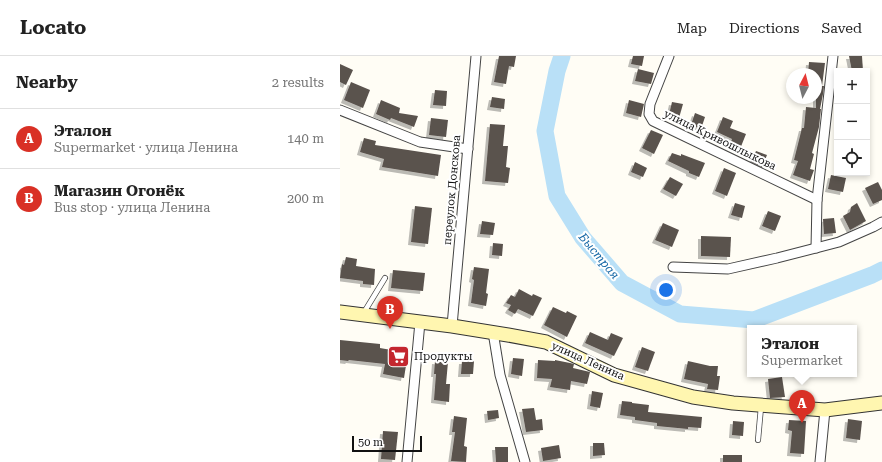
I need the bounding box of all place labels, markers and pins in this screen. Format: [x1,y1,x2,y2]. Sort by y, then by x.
pin: B [377,296,403,329]
supermarket icon: Продукты [385,343,411,369]
place label: Продукты [414,350,472,363]
pin: A [789,390,815,423]

